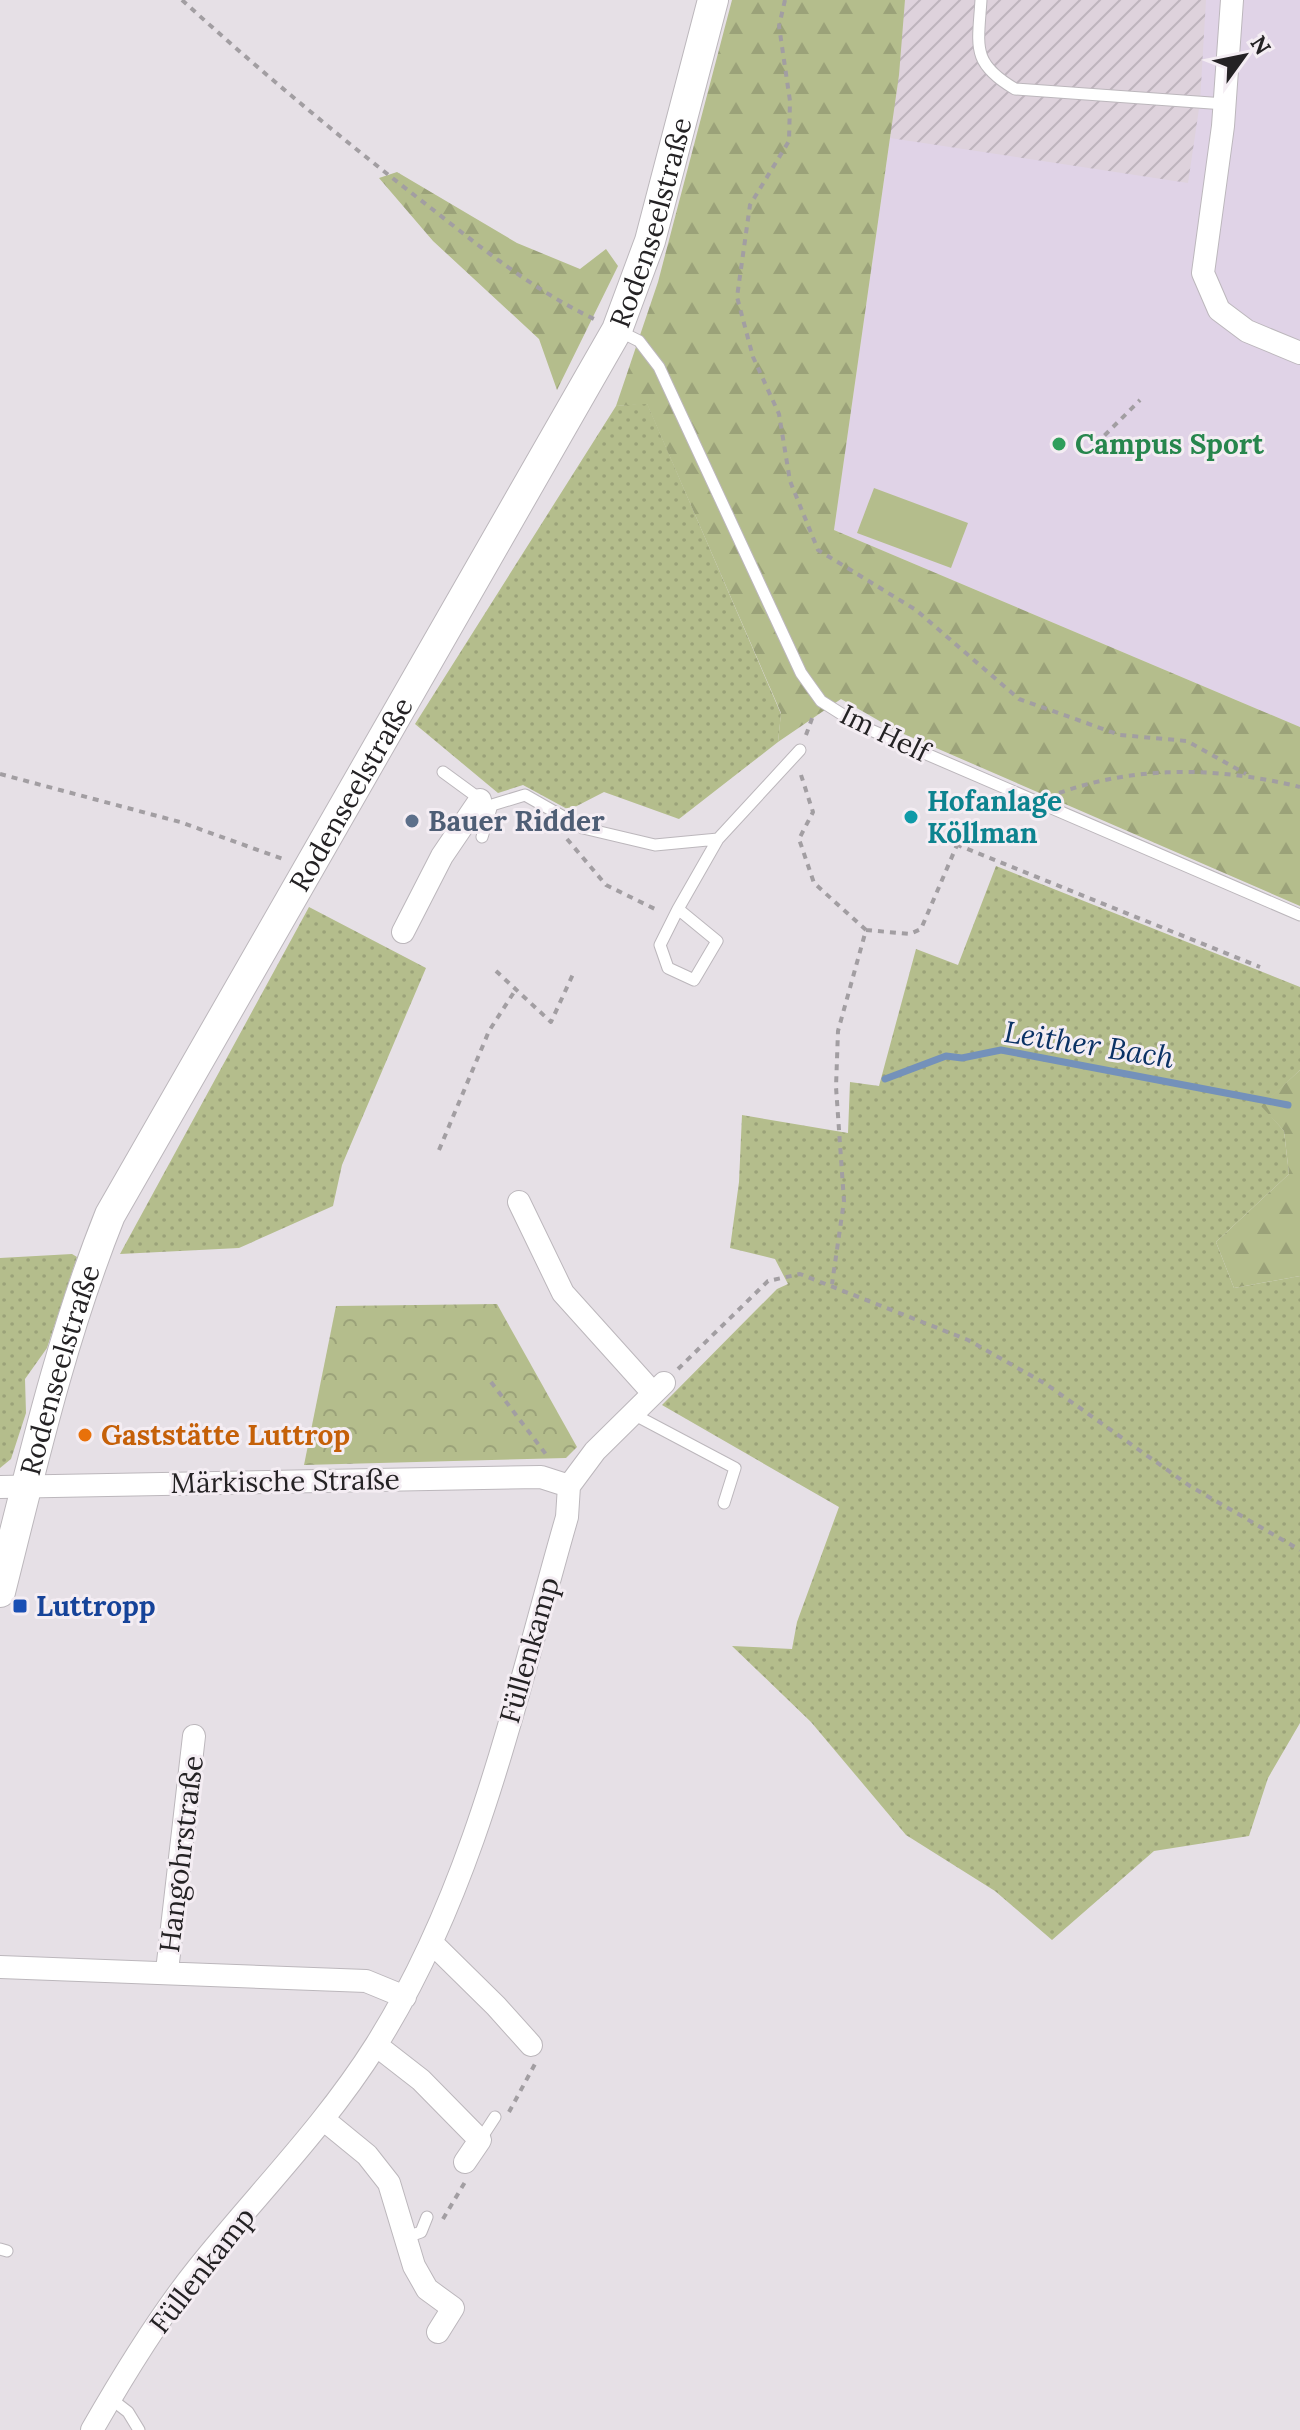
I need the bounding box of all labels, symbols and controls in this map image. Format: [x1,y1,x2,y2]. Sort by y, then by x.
north arrow [1204,16,1284,96]
text: N [1244,30,1277,60]
street label: Rodenseelstraße [602,113,700,333]
place label: Campus Sport [1075,426,1264,462]
marker: Campus Sport [1050,435,1068,453]
street label: Rodenseelstraße [281,691,421,898]
street label: Im Helf [834,696,938,771]
place label: Hofanlage Köllman [927,783,1062,851]
place label: Bauer Ridder [428,803,605,839]
marker: Hofanlage Köllman [902,808,920,826]
marker: Bauer Ridder [403,812,421,830]
water label: Leither Bach [1001,1012,1177,1076]
street label: Rodenseelstraße [12,1260,108,1479]
place label: Gaststätte Luttrop [101,1417,350,1453]
marker: Gaststätte Luttrop [76,1426,94,1444]
street label: Märkische Straße [170,1461,400,1501]
street label: Füllenkamp [491,1573,567,1727]
place label: Luttropp [36,1588,156,1624]
marker: Luttropp [11,1597,29,1615]
street label: Hangohrstraße [151,1753,211,1955]
street label: Füllenkamp [142,2200,262,2340]

